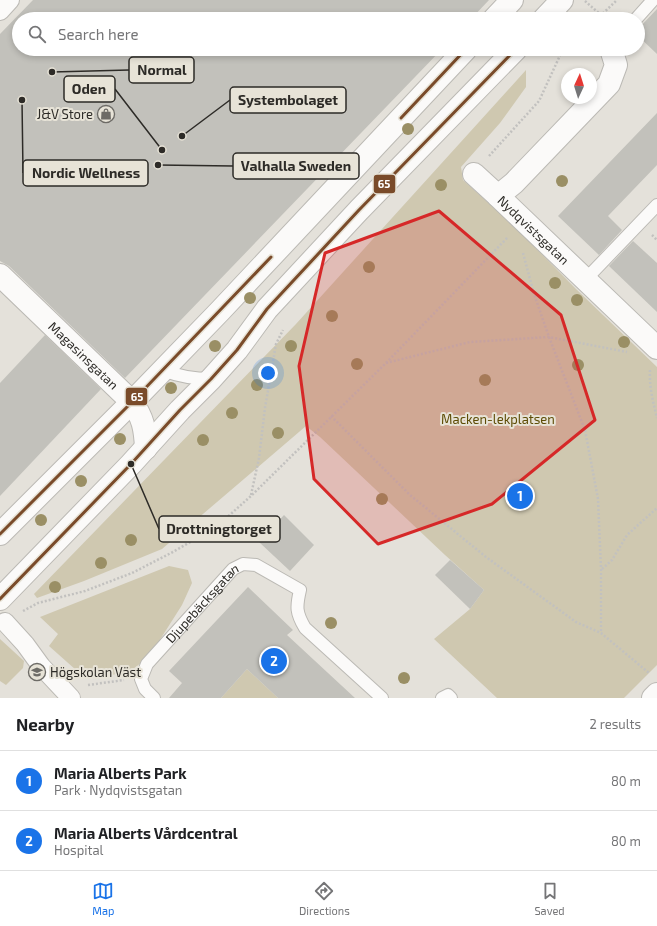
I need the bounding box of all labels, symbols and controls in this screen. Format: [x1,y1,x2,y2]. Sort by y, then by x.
search box [12,12,645,56]
icon: search [26,23,48,45]
text: Search here [58,25,139,43]
callout: Normal [129,57,194,83]
text: Normal [137,61,187,78]
north arrow [561,68,597,104]
callout: Oden [64,76,115,102]
text: Oden [72,80,106,97]
callout: Systembolaget [230,87,346,113]
text: Systembolaget [238,91,338,108]
shop icon: J&V Store [96,104,116,124]
place label: J&V Store [37,106,93,122]
callout: Valhalla Sweden [233,153,359,179]
text: Valhalla Sweden [241,157,351,174]
callout: Nordic Wellness [23,160,148,186]
text: Nordic Wellness [32,164,140,181]
line badge: 65 [373,174,396,194]
text: 65 [378,177,390,190]
street label: Nydqvistsgatan [494,192,573,268]
street label: Magasinsgatan [45,318,122,393]
your location [258,363,278,383]
line badge: 65 [125,387,148,406]
text: 65 [131,390,143,403]
park label: Macken-lekplatsen [441,411,555,427]
pin: 1 [507,481,533,511]
callout: Drottningtorget [159,516,280,542]
text: Drottningtorget [166,520,272,537]
street label: Djupebäcksgatan [162,560,241,646]
pin: 2 [261,646,287,676]
school or university icon: Högskolan Väst [27,662,47,682]
place label: Högskolan Väst [50,664,141,680]
text: Nearby [16,714,74,734]
text: 2 results [589,716,641,732]
text: Maria Alberts Park [54,764,187,782]
text: 1 [26,773,32,789]
text: 80 m [611,773,641,789]
text: Park · Nydqvistsgatan [54,782,182,798]
text: Maria Alberts Vårdcentral [54,824,238,842]
text: 2 [25,833,33,849]
text: 80 m [611,833,641,849]
text: Hospital [54,842,103,858]
tab: Map [92,880,114,917]
tab: Directions [299,880,350,917]
tab: Saved [534,880,565,917]

